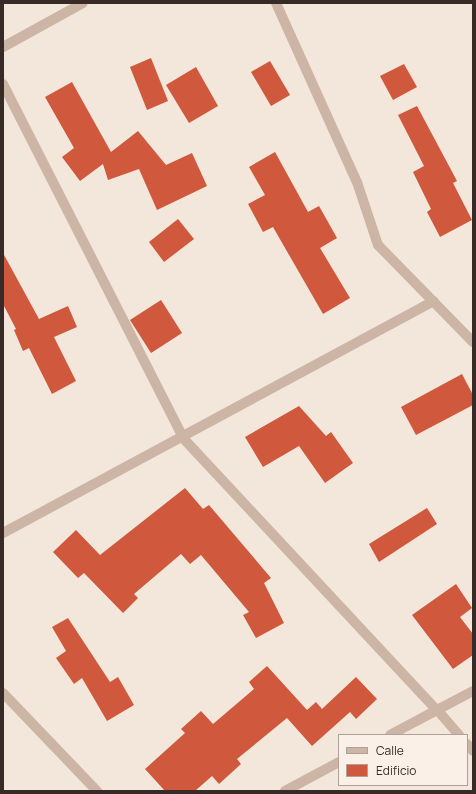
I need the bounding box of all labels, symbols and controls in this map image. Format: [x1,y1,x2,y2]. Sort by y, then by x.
legend [338,734,468,786]
text: Calle [376,742,404,759]
text: Edificio [376,762,416,779]

